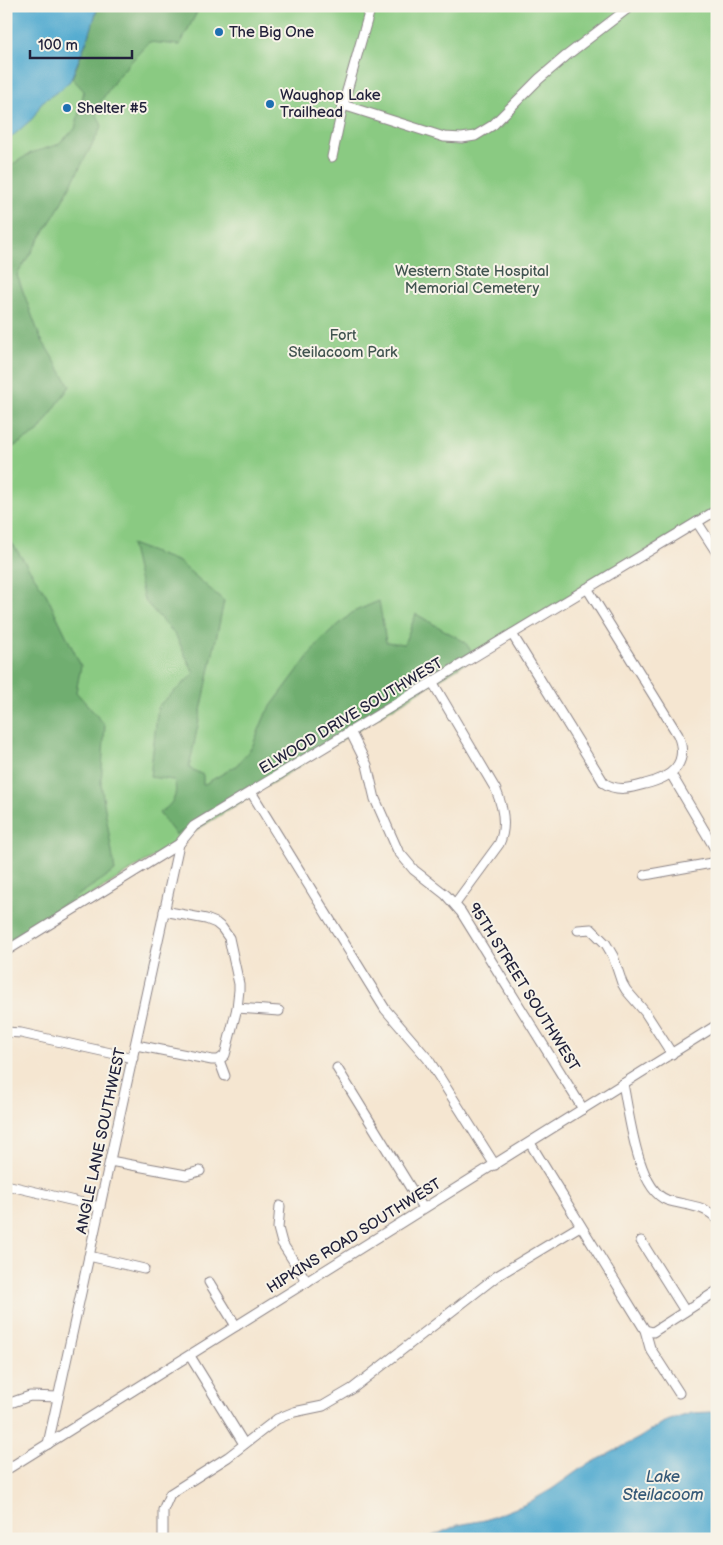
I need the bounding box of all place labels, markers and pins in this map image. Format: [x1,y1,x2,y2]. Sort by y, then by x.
place label: The Big One [229,23,314,42]
marker: The Big One [213,26,225,38]
place label: Waughop Lake Trailhead [280,86,381,122]
marker: Waughop Lake Trailhead [264,98,276,110]
place label: Shelter #5 [77,99,147,118]
marker: Shelter #5 [61,102,73,114]

